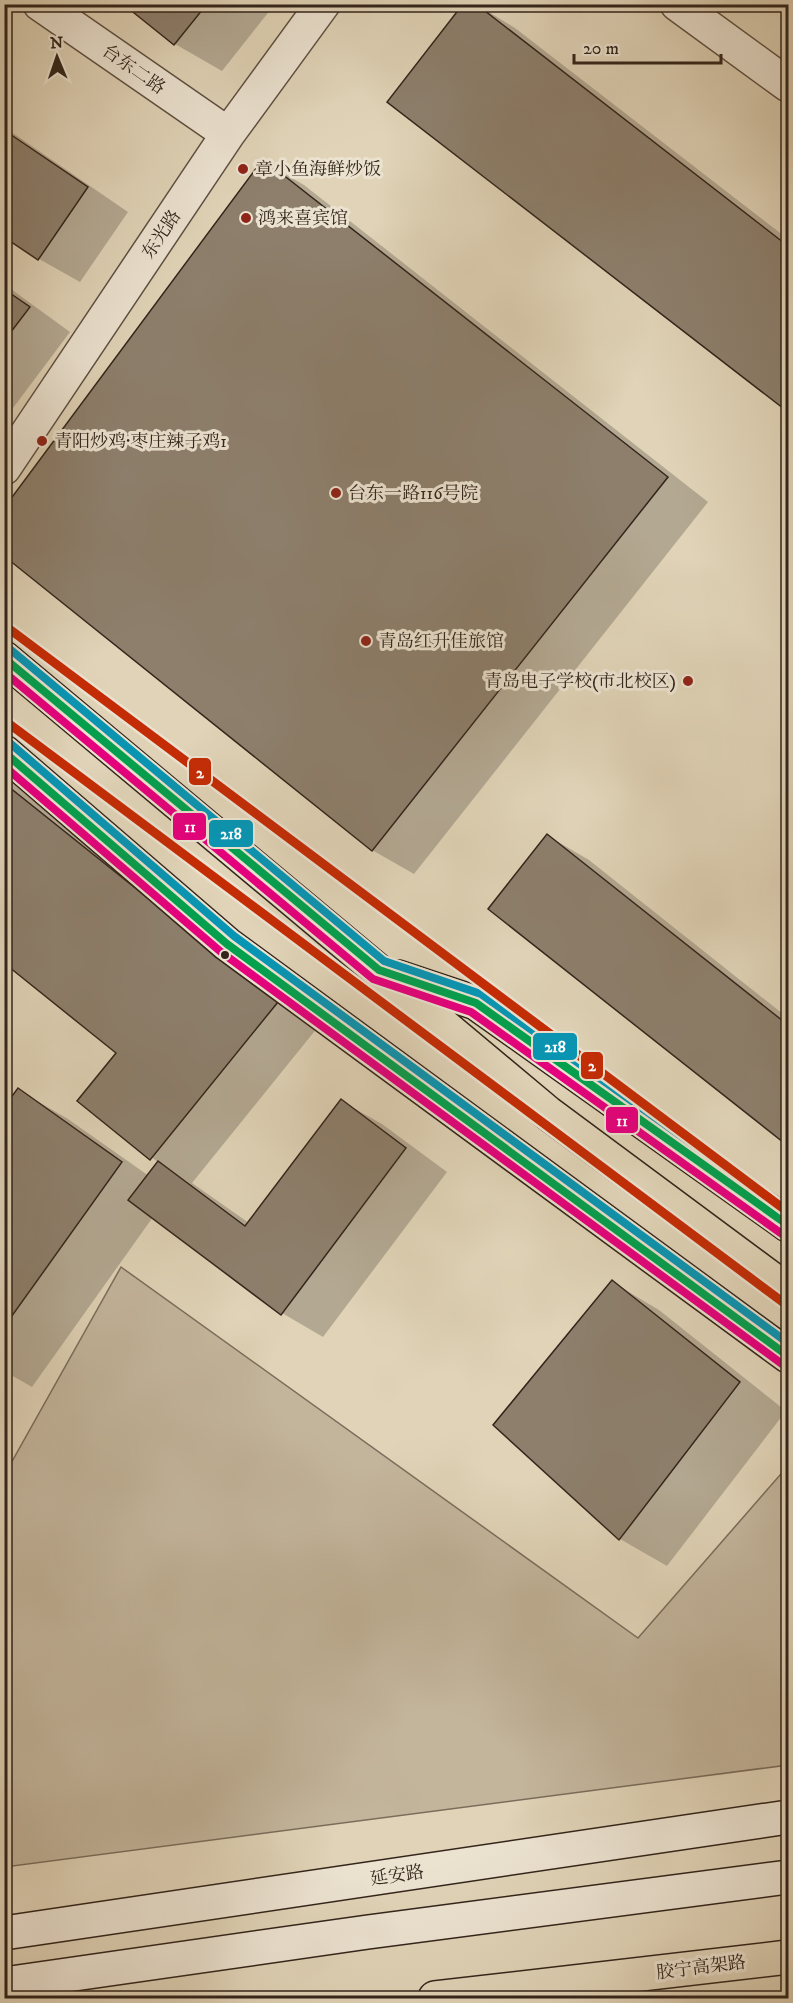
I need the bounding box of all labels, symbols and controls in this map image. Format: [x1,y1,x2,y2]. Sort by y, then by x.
north arrow [27,27,87,87]
scale bar [574,27,721,65]
text: N [50,33,63,53]
text: 20 m [583,38,619,60]
street label: 台东二路 [98,40,169,99]
place label: 章小鱼海鲜炒饭 [255,159,381,181]
marker: 章小鱼海鲜炒饭 [236,162,250,176]
street label: 东光路 [138,206,186,263]
place label: 鸿来喜宾馆 [258,208,348,230]
marker: 鸿来喜宾馆 [239,211,253,225]
place label: 青阳炒鸡·枣庄辣子鸡1 [54,431,227,453]
marker: 青阳炒鸡·枣庄辣子鸡1 [35,434,49,448]
place label: 台东一路116号院 [348,483,479,505]
marker: 台东一路116号院 [329,486,343,500]
place label: 青岛红升佳旅馆 [378,631,504,653]
marker: 青岛红升佳旅馆 [359,634,373,648]
place label: 青岛电子学校(市北校区) [484,671,676,693]
marker: 青岛电子学校(市北校区) [681,674,695,688]
line badge: 2 [188,757,212,786]
text: 2 [196,763,205,783]
line badge: 11 [172,812,207,841]
text: 11 [184,817,196,837]
line badge: 218 [208,819,254,848]
text: 218 [220,824,242,844]
unlabelled marker [219,949,231,961]
line badge: 218 [532,1032,578,1061]
text: 218 [544,1037,566,1057]
line badge: 2 [580,1051,604,1080]
text: 2 [588,1056,597,1076]
line badge: 11 [605,1106,639,1134]
text: 11 [616,1111,628,1131]
street label: 延安路 [369,1861,425,1891]
street label: 胶宁高架路 [655,1952,747,1984]

